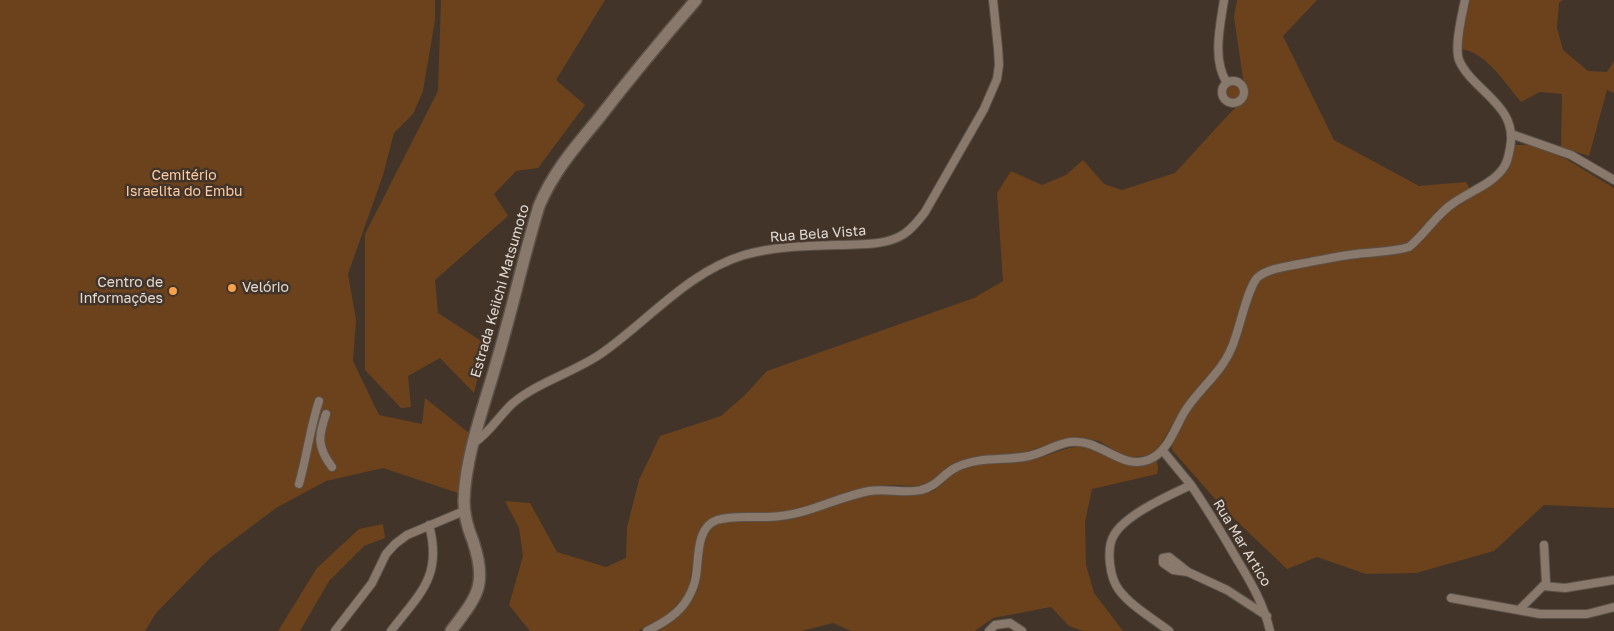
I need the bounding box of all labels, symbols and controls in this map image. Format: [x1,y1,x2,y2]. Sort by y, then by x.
park label: Cemitério Israelita do Embu [126,168,242,200]
street label: Estrada Keiichi Matsumoto [467,202,533,380]
street label: Rua Bela Vista [769,222,867,246]
place label: Centro de Informações [79,275,163,308]
place label: Velório [242,280,289,296]
marker: Velório [226,282,238,294]
marker: Centro de Informações [167,285,179,297]
street label: Rua Mar Artico [1209,496,1275,590]

